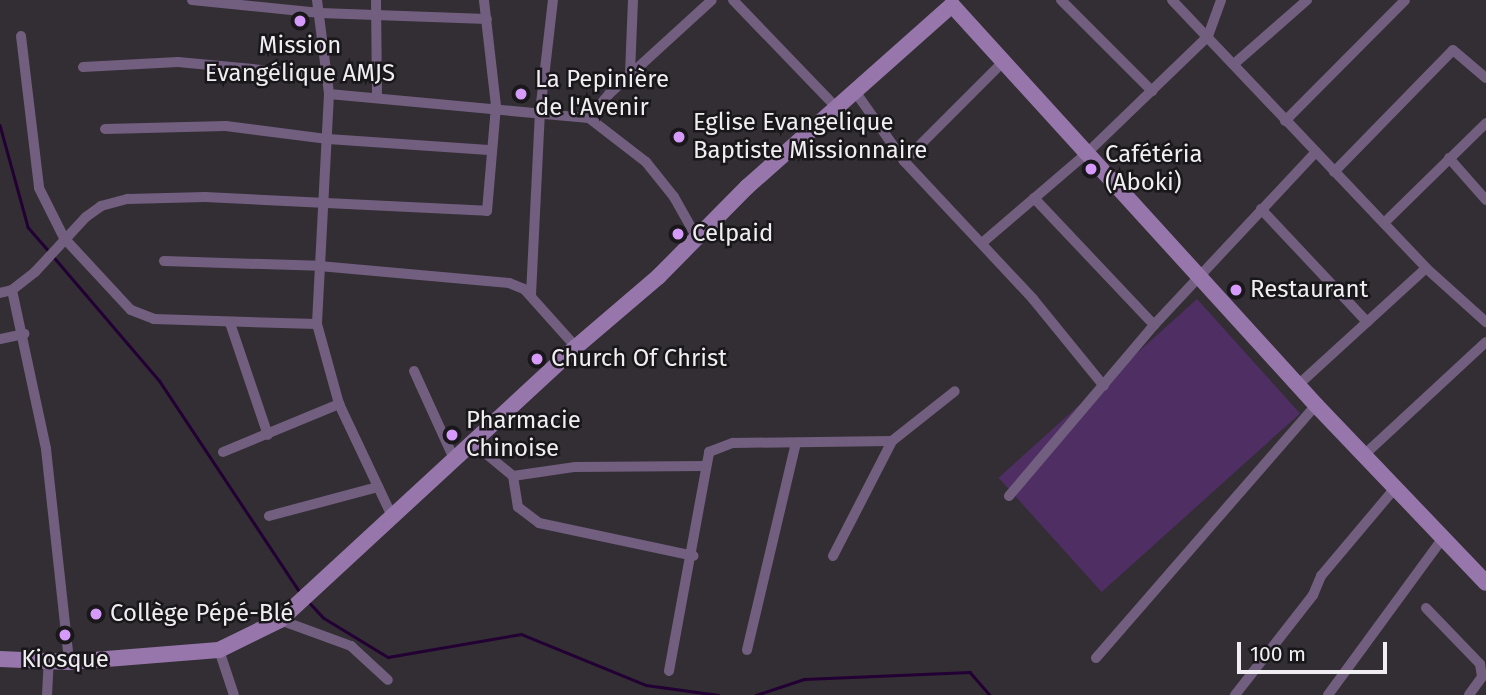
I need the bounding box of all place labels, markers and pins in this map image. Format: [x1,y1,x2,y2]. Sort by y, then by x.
marker: Mission Evangélique AMJS [292,13,308,29]
place label: Mission Evangélique AMJS [205,32,395,88]
place label: La Pepinière de l'Avenir [535,66,669,122]
marker: La Pepinière de l'Avenir [513,86,529,102]
place label: Eglise Evangelique Baptiste Missionnaire [693,109,927,165]
marker: Eglise Evangelique Baptiste Missionnaire [671,129,687,145]
place label: Cafétéria (Aboki) [1105,141,1203,197]
marker: Cafétéria (Aboki) [1083,161,1099,177]
place label: Celpaid [692,220,773,248]
marker: Celpaid [670,226,686,242]
place label: Restaurant [1250,276,1368,304]
marker: Restaurant [1228,282,1244,298]
place label: Church Of Christ [551,345,727,373]
marker: Church Of Christ [529,351,545,367]
place label: Pharmacie Chinoise [466,407,581,463]
marker: Pharmacie Chinoise [444,427,460,443]
place label: Collège Pépé-Blé [110,600,293,628]
marker: Collège Pépé-Blé [88,606,104,622]
marker: Kiosque [57,627,73,643]
place label: Kiosque [21,646,109,674]

